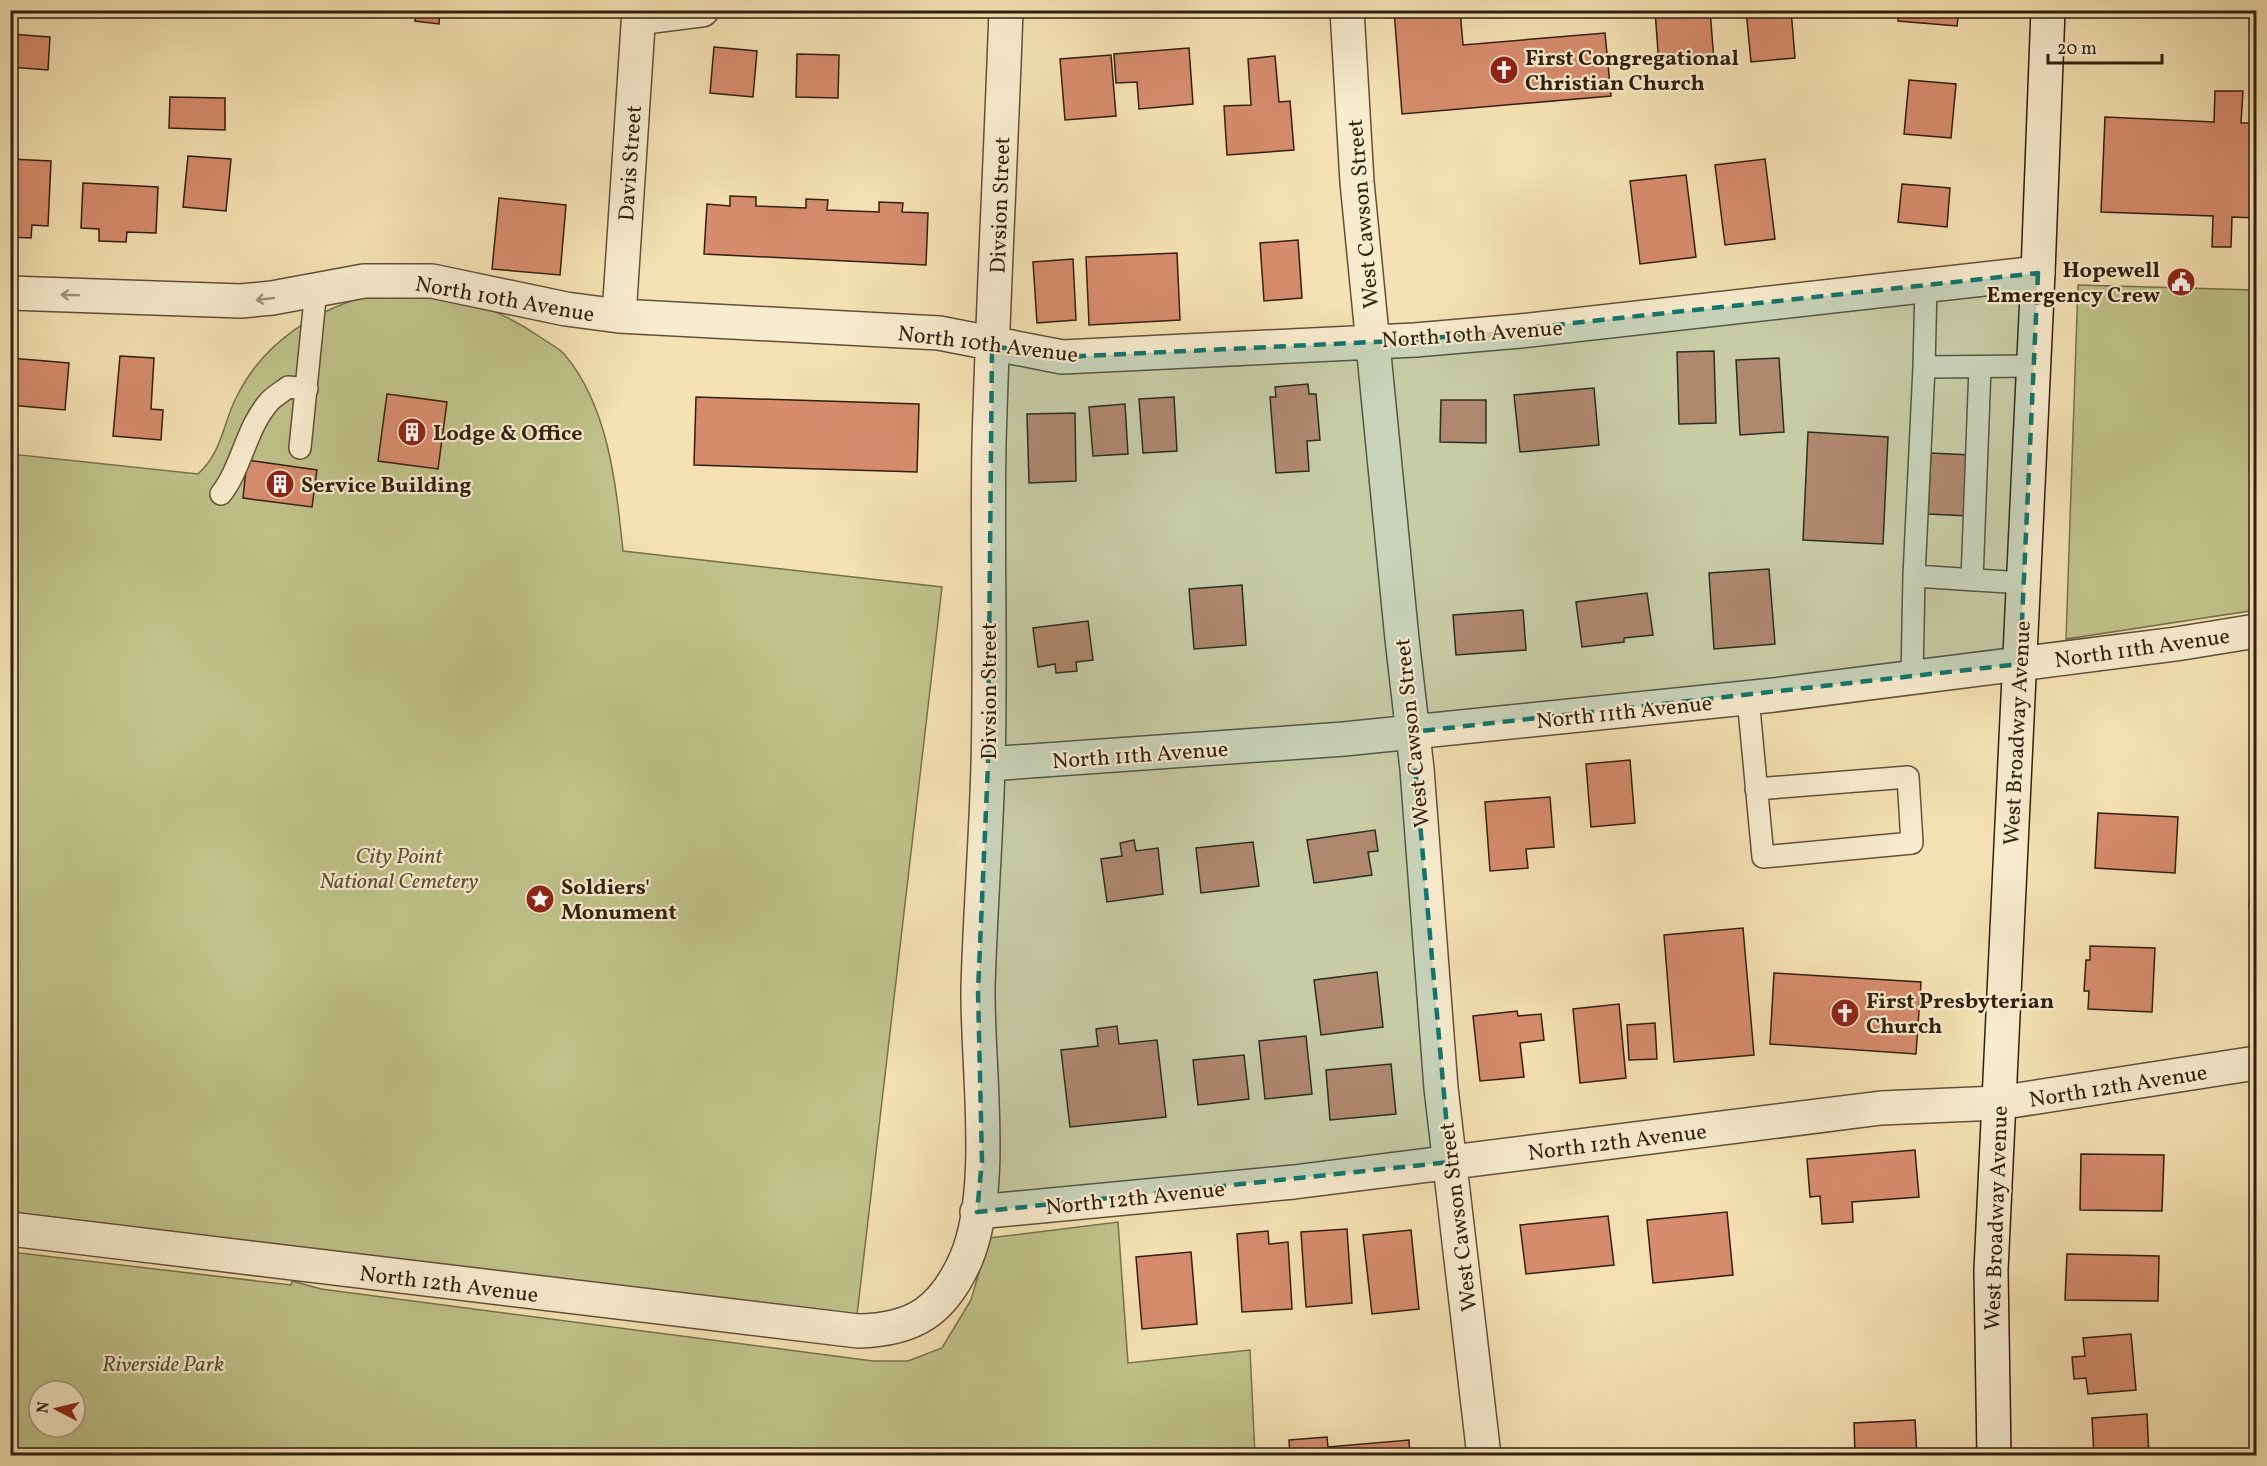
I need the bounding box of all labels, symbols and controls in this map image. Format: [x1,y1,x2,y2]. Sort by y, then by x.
scale bar [2048,27,2162,65]
text: 20 m [2057,37,2097,62]
place label: First Congregational Christian Church [1525,44,1739,100]
church icon: First Congregational Christian Church [1488,54,1520,86]
street label: Davis Street [612,104,651,222]
street label: West Cawson Street [1341,117,1388,310]
street label: Divsion Street [984,136,1019,274]
place label: Hopewell Emergency Crew [1987,256,2161,312]
public building icon: Hopewell Emergency Crew [2165,266,2197,298]
street label: North 10th Avenue [413,269,597,331]
one-way arrow [60,289,80,300]
one-way arrow [255,294,275,305]
street label: North 10th Avenue [1381,314,1564,357]
street label: North 10th Avenue [896,319,1080,372]
building icon: Lodge & Office [396,416,428,448]
place label: Lodge & Office [433,419,583,450]
building icon: Service Building [264,468,296,500]
place label: Service Building [301,471,472,502]
street label: West Broadway Avenue [1997,620,2040,846]
street label: Divsion Street [975,622,1006,760]
street label: North 11th Avenue [2053,622,2232,677]
street label: West Cawson Street [1388,636,1439,829]
street label: North 11th Avenue [1535,689,1714,738]
street label: North 11th Avenue [1051,735,1229,778]
park label: City Point National Cemetery [320,842,478,898]
place label: Soldiers' Monument [561,873,677,929]
place icon: Soldiers' Monument [524,883,556,915]
place label: First Presbyterian Church [1866,987,2054,1043]
church icon: First Presbyterian Church [1829,997,1861,1029]
street label: North 12th Avenue [2027,1058,2210,1117]
street label: West Broadway Avenue [1978,1105,2017,1331]
street label: North 12th Avenue [1526,1117,1709,1170]
street label: West Cawson Street [1432,1120,1486,1313]
street label: North 12th Avenue [1044,1175,1226,1224]
street label: North 12th Avenue [357,1259,540,1312]
park label: Riverside Park [102,1350,224,1381]
north arrow [27,1379,87,1439]
text: N [32,1400,56,1415]

